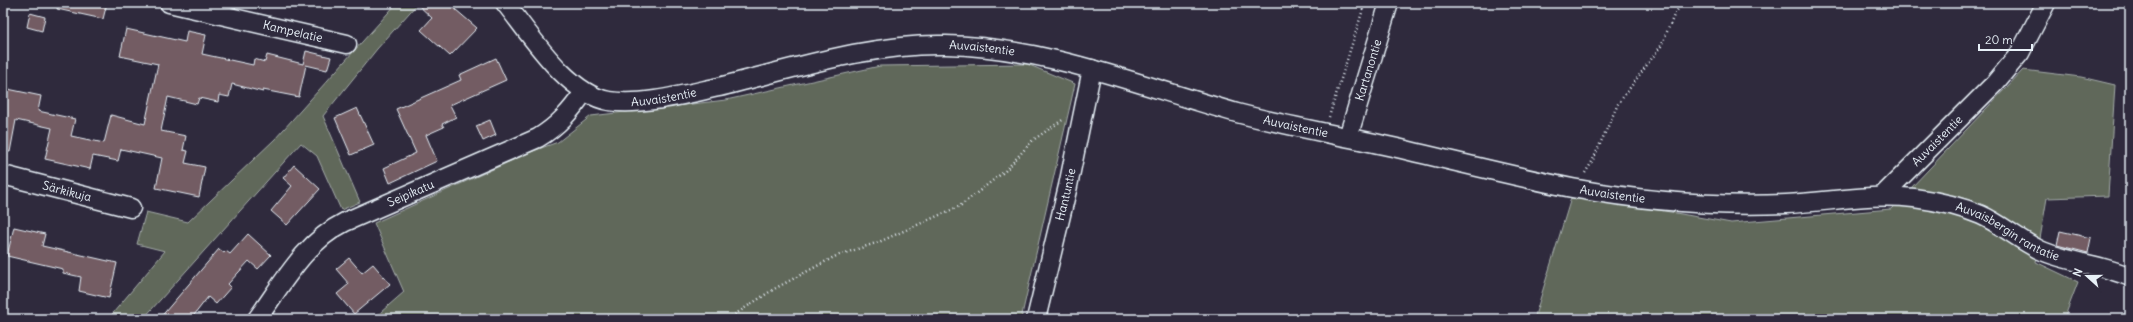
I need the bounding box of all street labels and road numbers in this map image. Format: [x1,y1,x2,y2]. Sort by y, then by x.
street label: Kampelatie [262,17,324,45]
street label: Auvaistentie [949,37,1016,59]
street label: Kartanontie [1352,37,1385,103]
street label: Auvaistentie [631,84,698,109]
street label: Auvaistentie [1262,112,1330,140]
street label: Auvaistentie [1908,112,1965,169]
street label: Hantuntie [1052,167,1078,222]
street label: Seipikatu [385,176,436,210]
street label: Särkikuja [41,177,93,205]
street label: Auvaistentie [1579,182,1646,206]
street label: Auvaisbergin rantatie [1954,199,2061,264]

